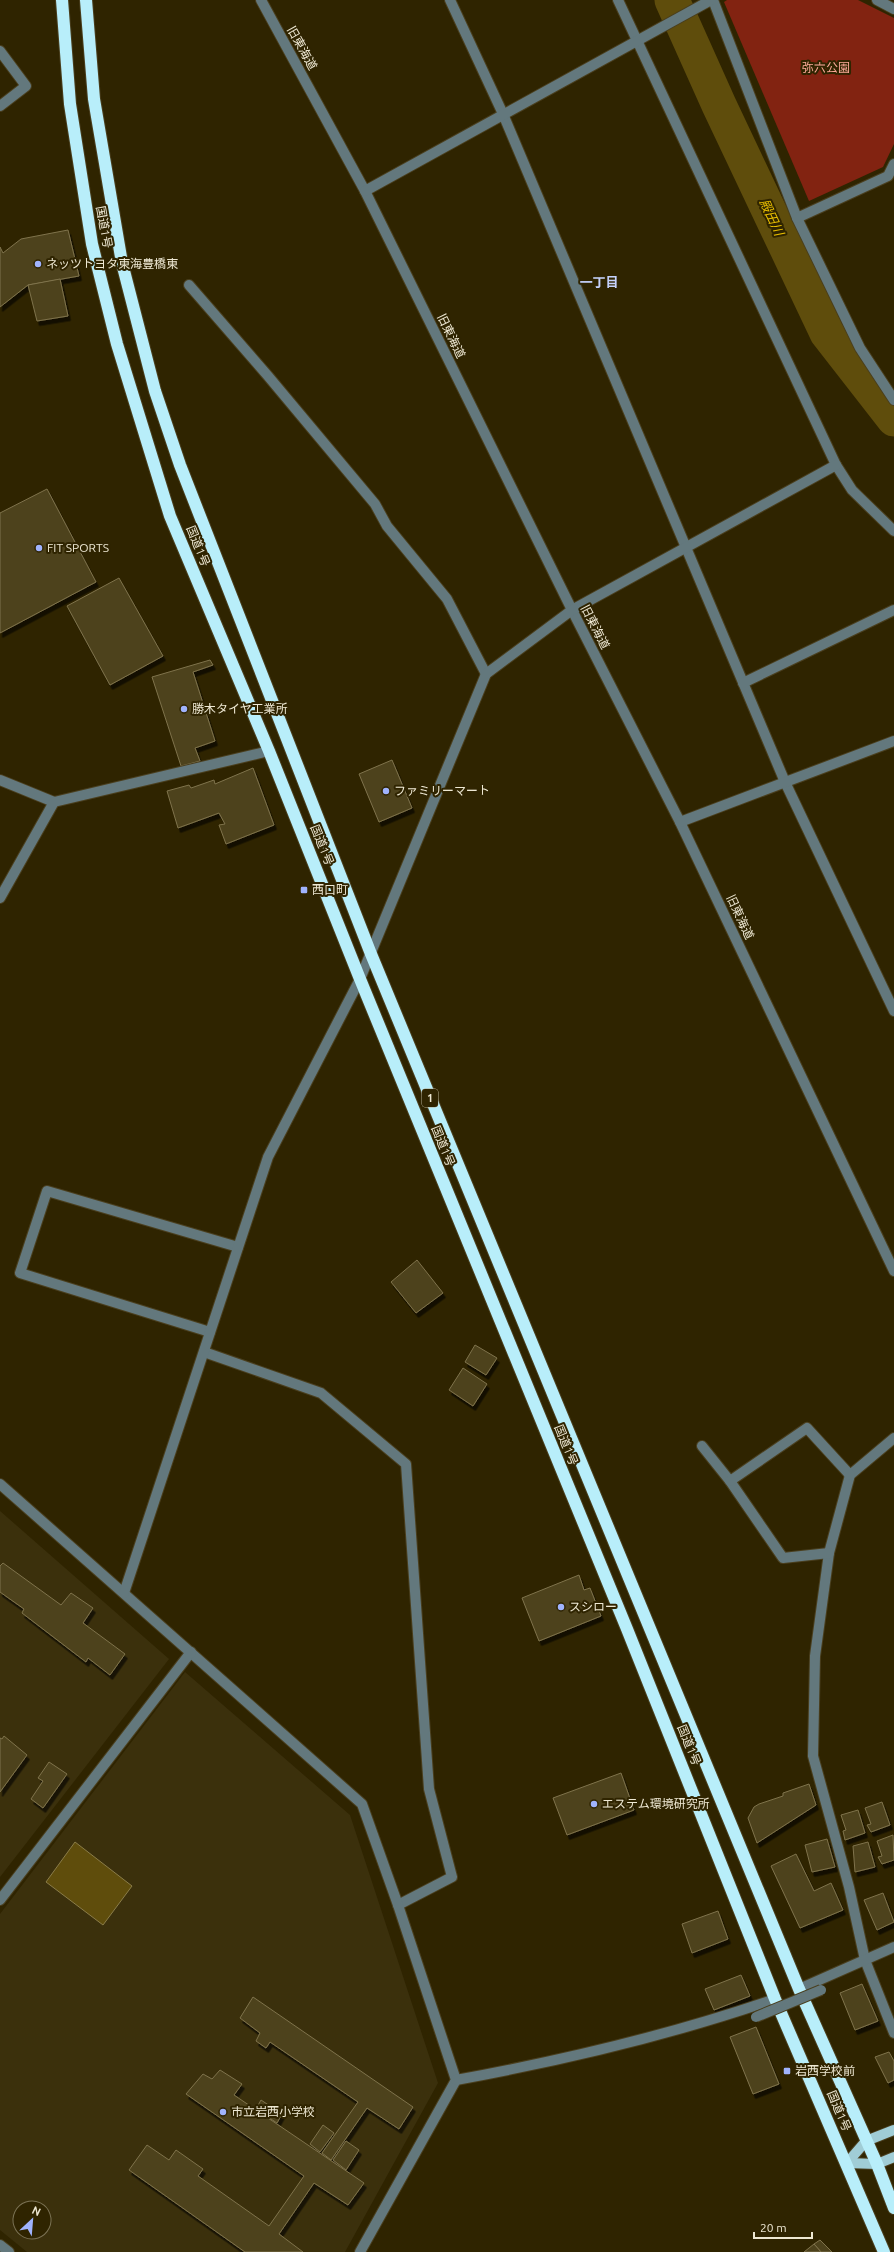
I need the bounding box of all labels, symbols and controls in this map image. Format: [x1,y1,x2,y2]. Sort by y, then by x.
street label: 旧東海道 [285,24,320,72]
park label: 弥六公園 [802,61,850,74]
water label: 殿田川 [757,196,787,239]
street label: 国道1号 [94,205,115,249]
place label: ネッツトヨタ東海豊橋東 [46,257,178,270]
marker: ネッツトヨタ東海豊橋東 [33,259,43,269]
district label: 一丁目 [579,275,619,289]
street label: 旧東海道 [435,311,468,360]
street label: 国道1号 [184,524,213,568]
place label: FIT SPORTS [47,541,109,554]
marker: FIT SPORTS [34,543,44,553]
street label: 旧東海道 [579,602,612,651]
place label: 勝木タイヤ工業所 [192,702,288,715]
marker: 勝木タイヤ工業所 [179,704,189,714]
place label: ファミリーマート [394,784,490,797]
marker: ファミリーマート [381,786,391,796]
street label: 国道1号 [308,823,337,867]
place label: 西口町 [312,883,348,896]
marker: 西口町 [299,885,309,895]
street label: 旧東海道 [724,892,756,941]
road number: 1 [422,1089,438,1107]
street label: 国道1号 [429,1124,458,1168]
street label: 国道1号 [552,1423,581,1467]
place label: スシロー [569,1600,617,1613]
marker: スシロー [556,1602,566,1612]
street label: 国道1号 [675,1723,704,1767]
place label: エステム環境研究所 [602,1797,710,1810]
marker: エステム環境研究所 [589,1799,599,1809]
place label: 岩西学校前 [795,2064,855,2077]
marker: 岩西学校前 [782,2066,792,2076]
street label: 国道1号 [825,2089,854,2133]
place label: 市立岩西小学校 [231,2105,315,2118]
marker: 市立岩西小学校 [218,2107,228,2117]
north arrow [12,2200,52,2240]
text: N [30,2204,43,2218]
scale bar [754,2214,812,2240]
text: 20 m [760,2221,787,2234]

